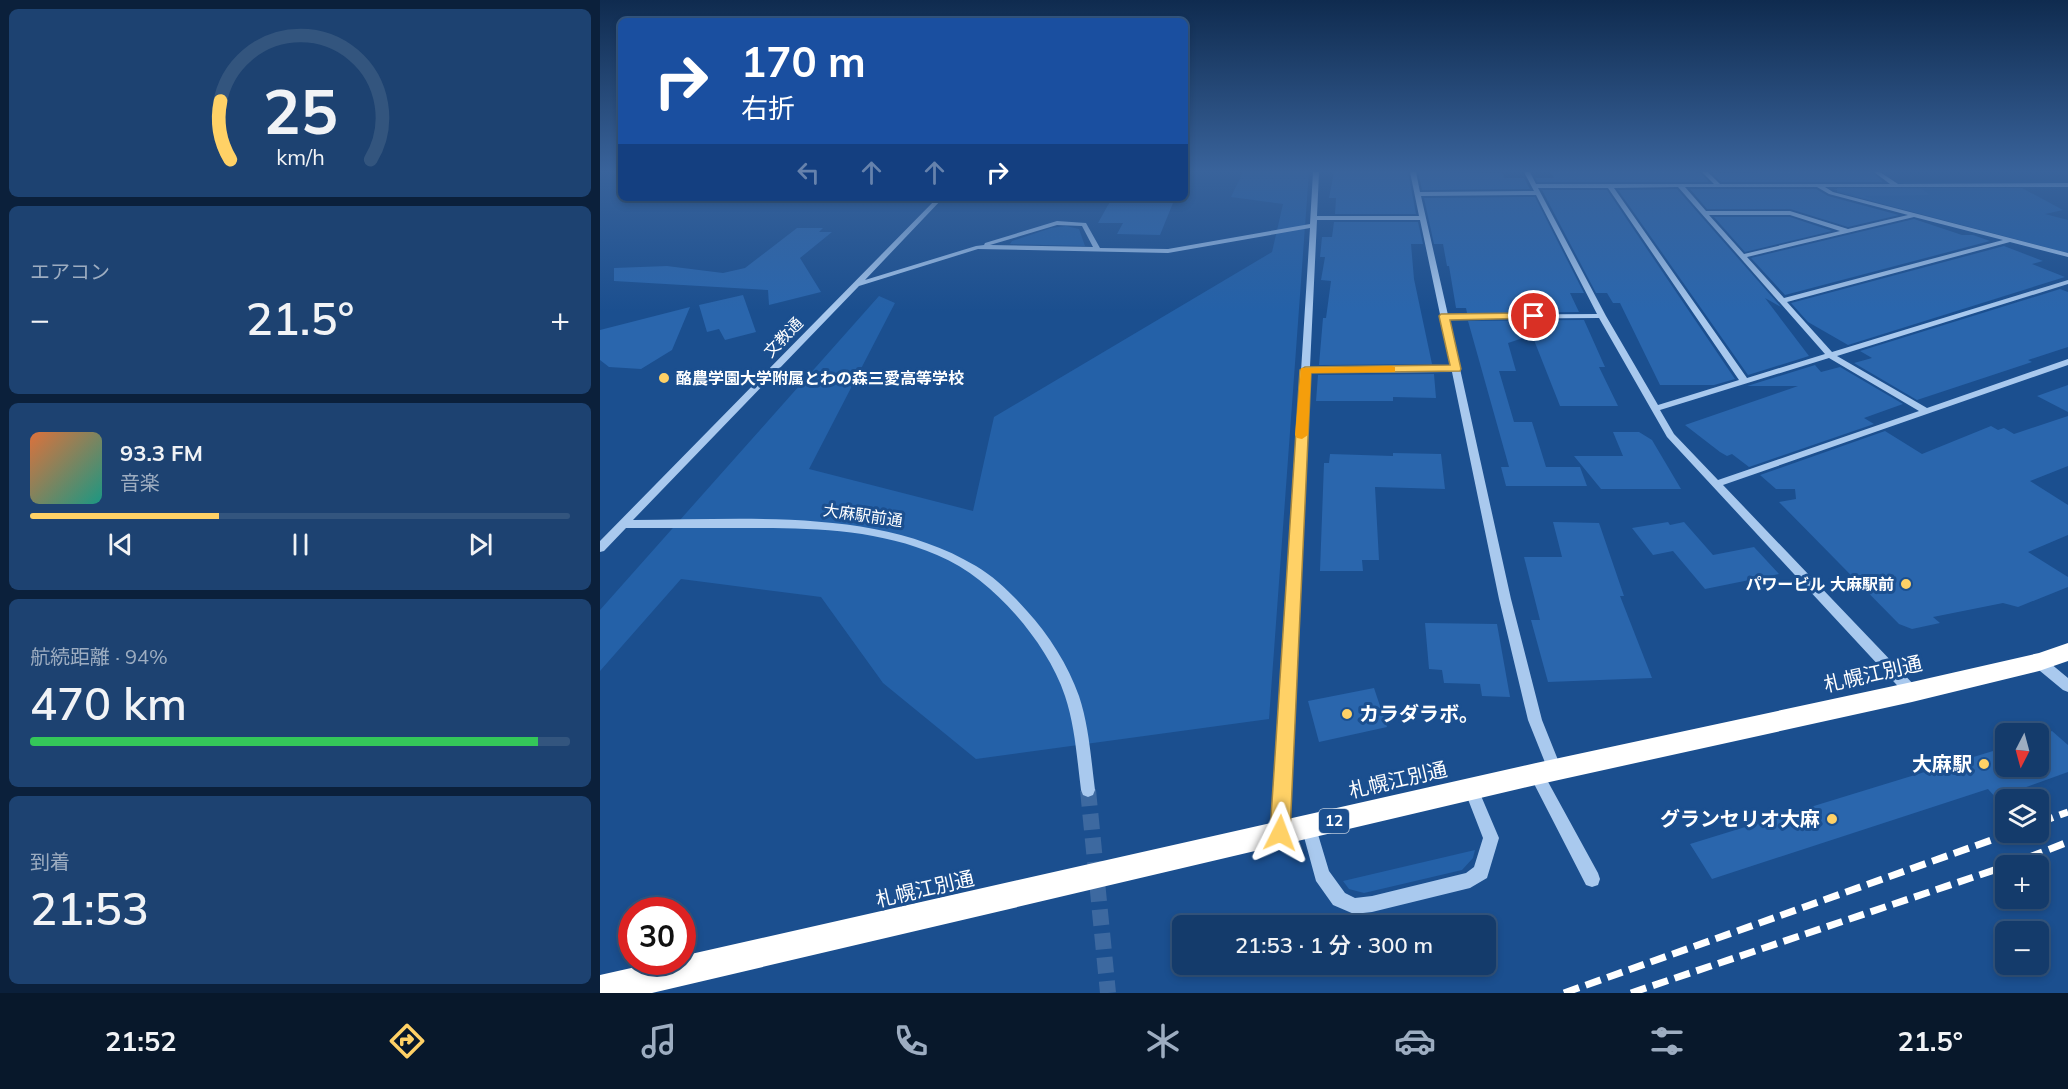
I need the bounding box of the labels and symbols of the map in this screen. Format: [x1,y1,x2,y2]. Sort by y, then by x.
pin [1508,290,1559,341]
street label: 文教通 [759,313,807,361]
place label: 酪農学園大学附属とわの森三愛高等学校 [676,368,964,388]
marker: 酪農学園大学附属とわの森三愛高等学校 [657,371,671,385]
street label: 大麻駅前通 [822,500,904,530]
place label: パワービル 大麻駅前 [1746,574,1894,594]
marker: パワービル 大麻駅前 [1899,577,1913,591]
street label: 札幌江別通 [1821,650,1924,697]
place label: カラダラボ。 [1359,701,1479,726]
marker: カラダラボ。 [1340,707,1354,721]
north arrow [1995,723,2049,777]
place label: 大麻駅 [1912,751,1972,776]
street label: 札幌江別通 [1346,756,1449,803]
marker: 大麻駅 [1977,757,1991,771]
position arrow [1248,801,1312,865]
place label: グランセリオ大麻 [1660,806,1820,831]
road number: 12 [1319,809,1349,833]
marker: グランセリオ大麻 [1825,812,1839,826]
street label: 札幌江別通 [873,865,976,912]
speed limit sign: 30 [618,897,696,975]

